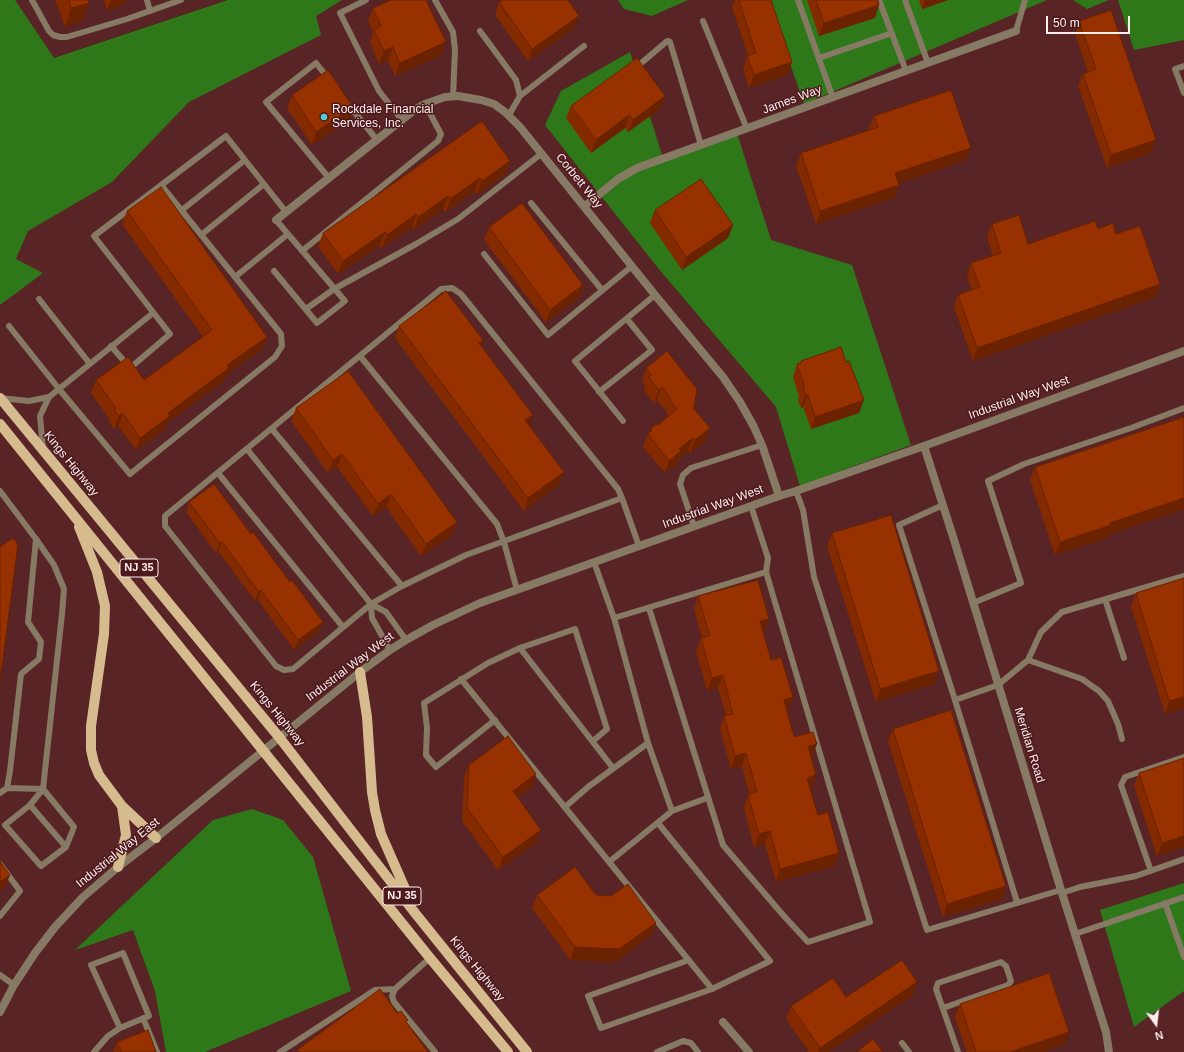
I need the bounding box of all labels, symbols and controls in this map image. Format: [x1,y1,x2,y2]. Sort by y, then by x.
scale bar [1048,8,1132,34]
text: 50 m [1053,16,1080,30]
street label: James Way [760,83,824,117]
place label: Rockdale Financial Services, Inc. [332,103,433,131]
marker: Rockdale Financial Services, Inc. [319,112,329,122]
street label: Corbett Way [553,151,605,211]
street label: Industrial Way West [967,373,1071,423]
street label: Kings Highway [40,429,102,499]
street label: Industrial Way West [661,482,765,532]
road number: NJ 35 [120,559,158,577]
street label: Industrial Way West [303,629,397,705]
street label: Kings Highway [246,679,308,749]
street label: Meridian Road [1011,706,1047,784]
street label: Industrial Way East [73,815,163,891]
road number: NJ 35 [383,887,421,905]
street label: Kings Highway [446,934,508,1004]
north arrow [1136,1004,1176,1044]
text: N [1154,1029,1165,1042]

